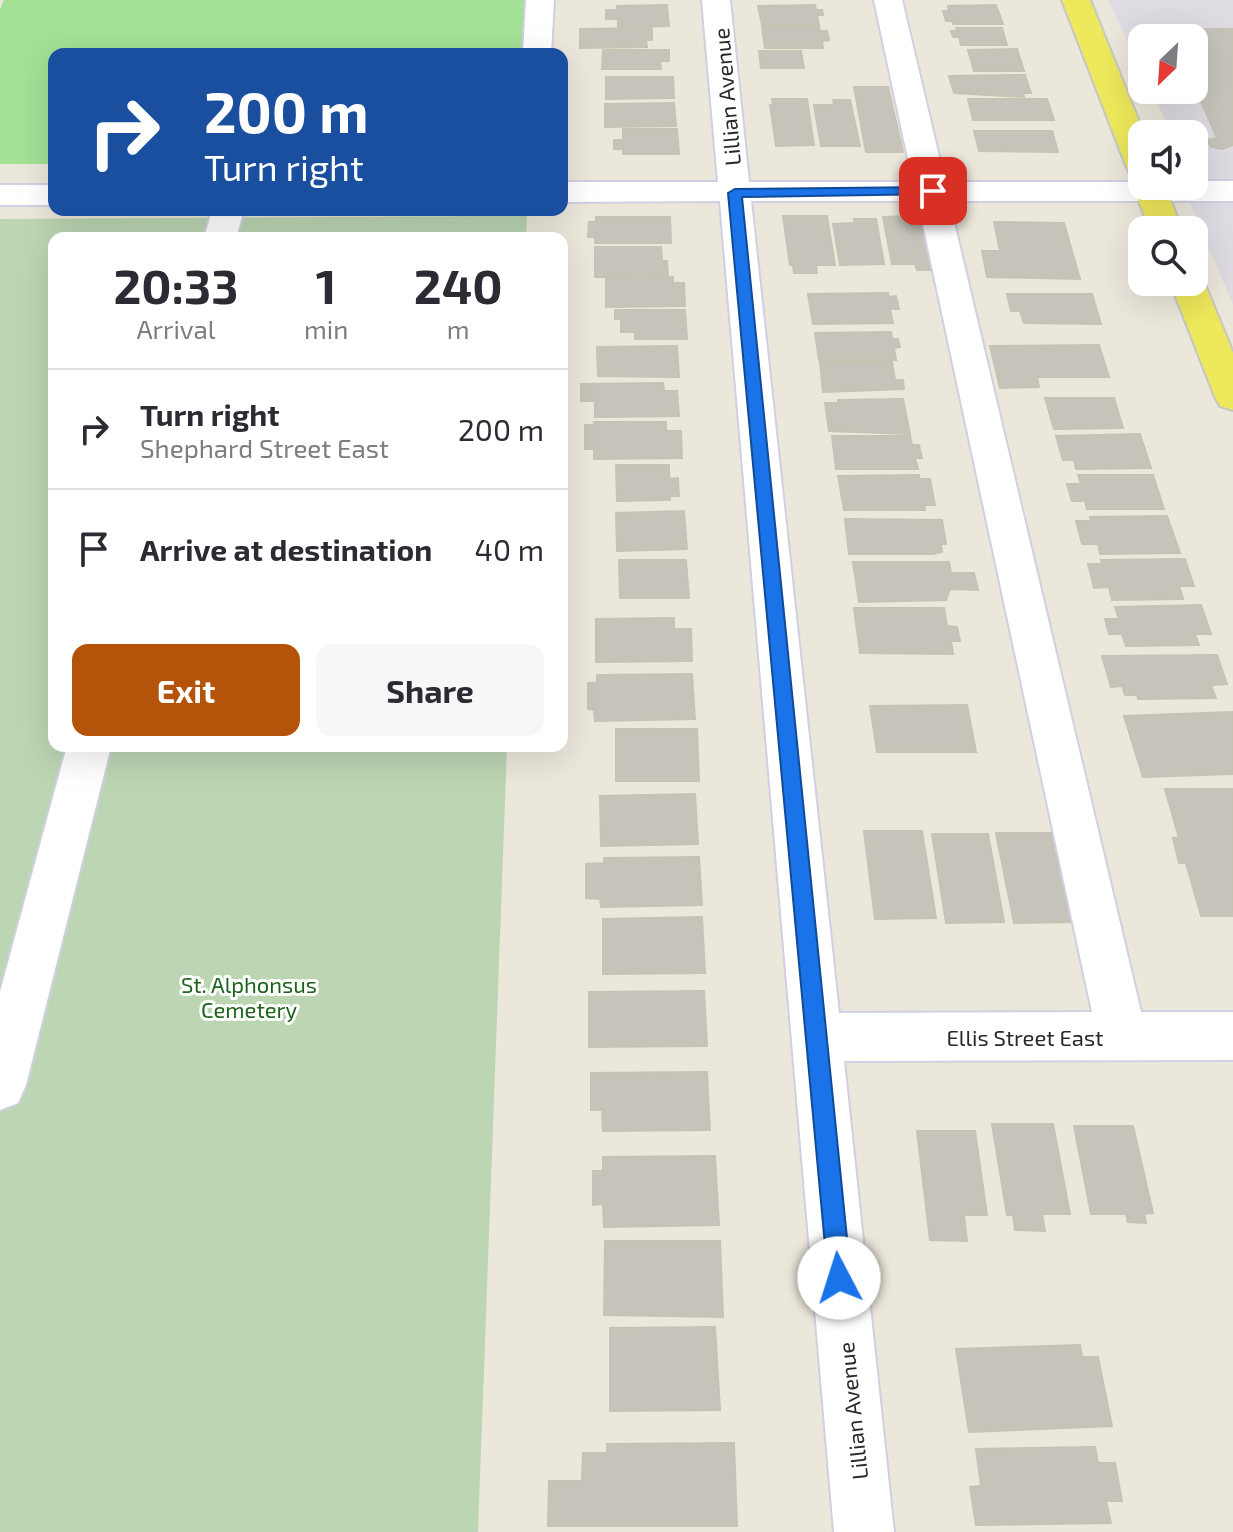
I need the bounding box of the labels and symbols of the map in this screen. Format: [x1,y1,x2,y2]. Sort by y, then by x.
north arrow [1128,24,1208,104]
street label: Lillian Avenue [707,27,745,167]
pin [899,157,967,225]
park label: St. Alphonsus Cemetery [181,971,317,1022]
street label: Ellis Street East [947,1024,1103,1050]
position arrow [797,1236,881,1320]
street label: Lillian Avenue [832,1341,872,1481]

